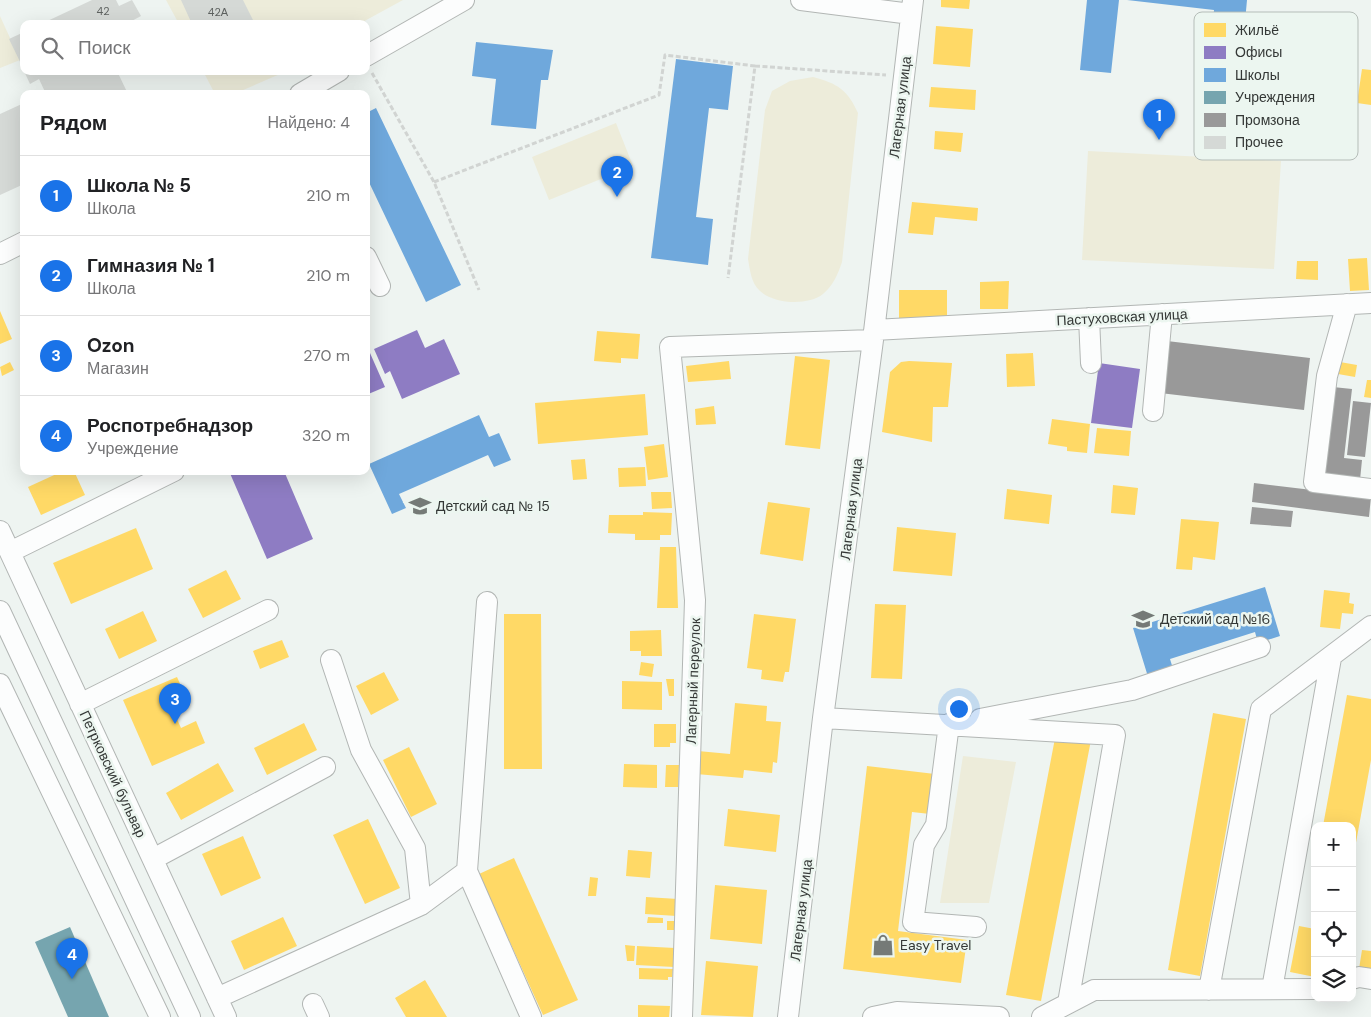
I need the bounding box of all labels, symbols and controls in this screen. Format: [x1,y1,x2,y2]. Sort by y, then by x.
house number: 42 [96,4,110,18]
house number: 42А [208,5,229,19]
legend [1194,12,1358,160]
search box [20,20,370,75]
text: Жильё [1235,21,1279,39]
icon: search [38,34,66,62]
text: Поиск [78,35,131,60]
text: Офисы [1235,43,1282,61]
street label: Лагерная улица [885,55,915,159]
text: Школы [1235,66,1280,84]
text: Учреждения [1235,88,1315,106]
pin: 1 [1143,99,1175,140]
text: Рядом [40,109,107,137]
text: Промзона [1235,111,1300,129]
text: Найдено: 4 [267,112,350,133]
text: Прочее [1235,133,1283,151]
pin: 2 [601,156,633,197]
text: Школа № 5 [87,173,191,198]
text: 1 [53,185,59,206]
text: 210 m [306,185,350,206]
text: Школа [87,198,136,219]
text: Гимназия № 1 [87,253,215,278]
text: 2 [51,265,61,286]
text: 210 m [306,265,350,286]
text: Школа [87,278,136,299]
street label: Пастуховская улица [1056,305,1188,329]
text: Ozon [87,333,135,358]
text: 3 [51,345,61,366]
text: 270 m [303,345,350,366]
text: Магазин [87,358,149,379]
text: Роспотребнадзор [87,413,253,438]
text: 4 [51,425,61,446]
text: 320 m [302,425,350,446]
text: Учреждение [87,438,179,459]
street label: Лагерная улица [836,457,866,561]
school or university icon: Детский сад № 15 [407,493,433,519]
place label: Детский сад № 15 [436,497,550,515]
school or university icon: Детский сад №16 [1130,606,1156,632]
place label: Детский сад №16 [1160,610,1270,628]
street label: Лагерный переулок [682,617,704,744]
pin: 3 [159,683,191,724]
your location [946,696,972,722]
street label: Петрковский бульвар [76,708,150,841]
map controls [1311,822,1356,1002]
button: + [1311,822,1356,867]
street label: Лагерная улица [786,858,816,962]
button: − [1311,867,1356,912]
button: locate [1311,912,1356,957]
shop icon: Easy Travel [870,932,896,958]
place label: Easy Travel [900,936,971,954]
pin: 4 [56,938,88,979]
button: layers [1311,957,1356,1002]

